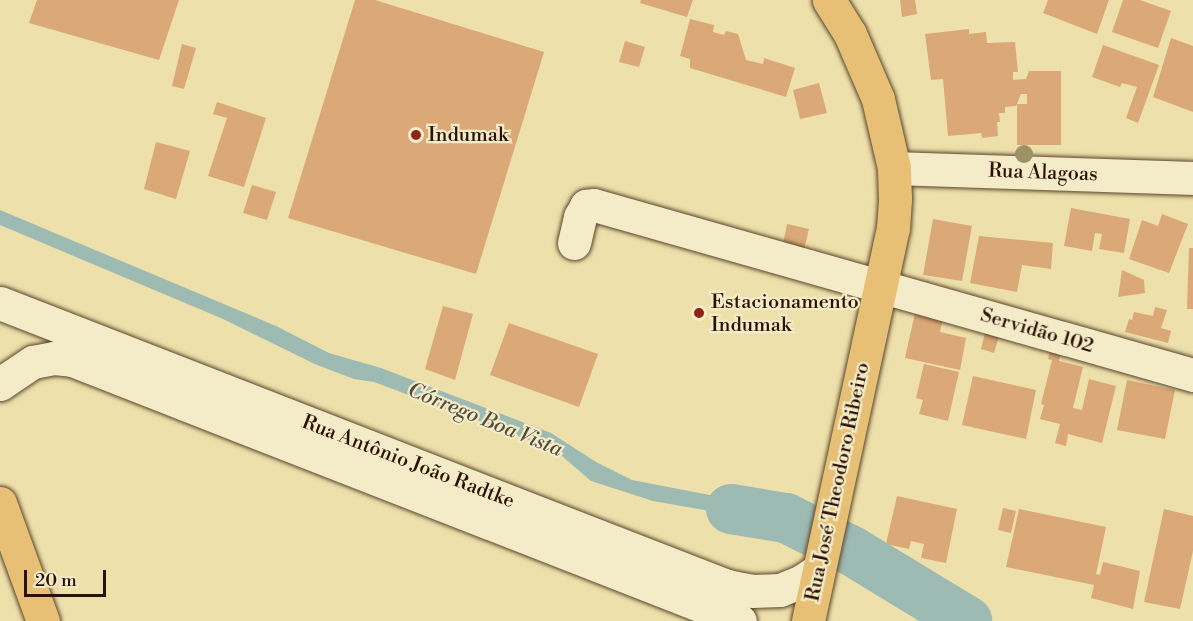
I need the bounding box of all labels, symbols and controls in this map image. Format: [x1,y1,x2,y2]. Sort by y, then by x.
place label: Indumak [428,123,508,147]
marker: Indumak [409,128,423,142]
street label: Rua Alagoas [988,159,1098,187]
place label: Estacionamento Indumak [711,290,859,337]
street label: Servidão 102 [978,303,1096,359]
marker: Estacionamento Indumak [692,306,706,320]
street label: Rua José Theodoro Ribeiro [801,360,875,604]
water label: Córrego Boa Vista [404,378,566,462]
street label: Rua Antônio João Radtke [298,410,518,514]
scale bar [27,558,110,596]
text: 20 m [35,569,77,592]

